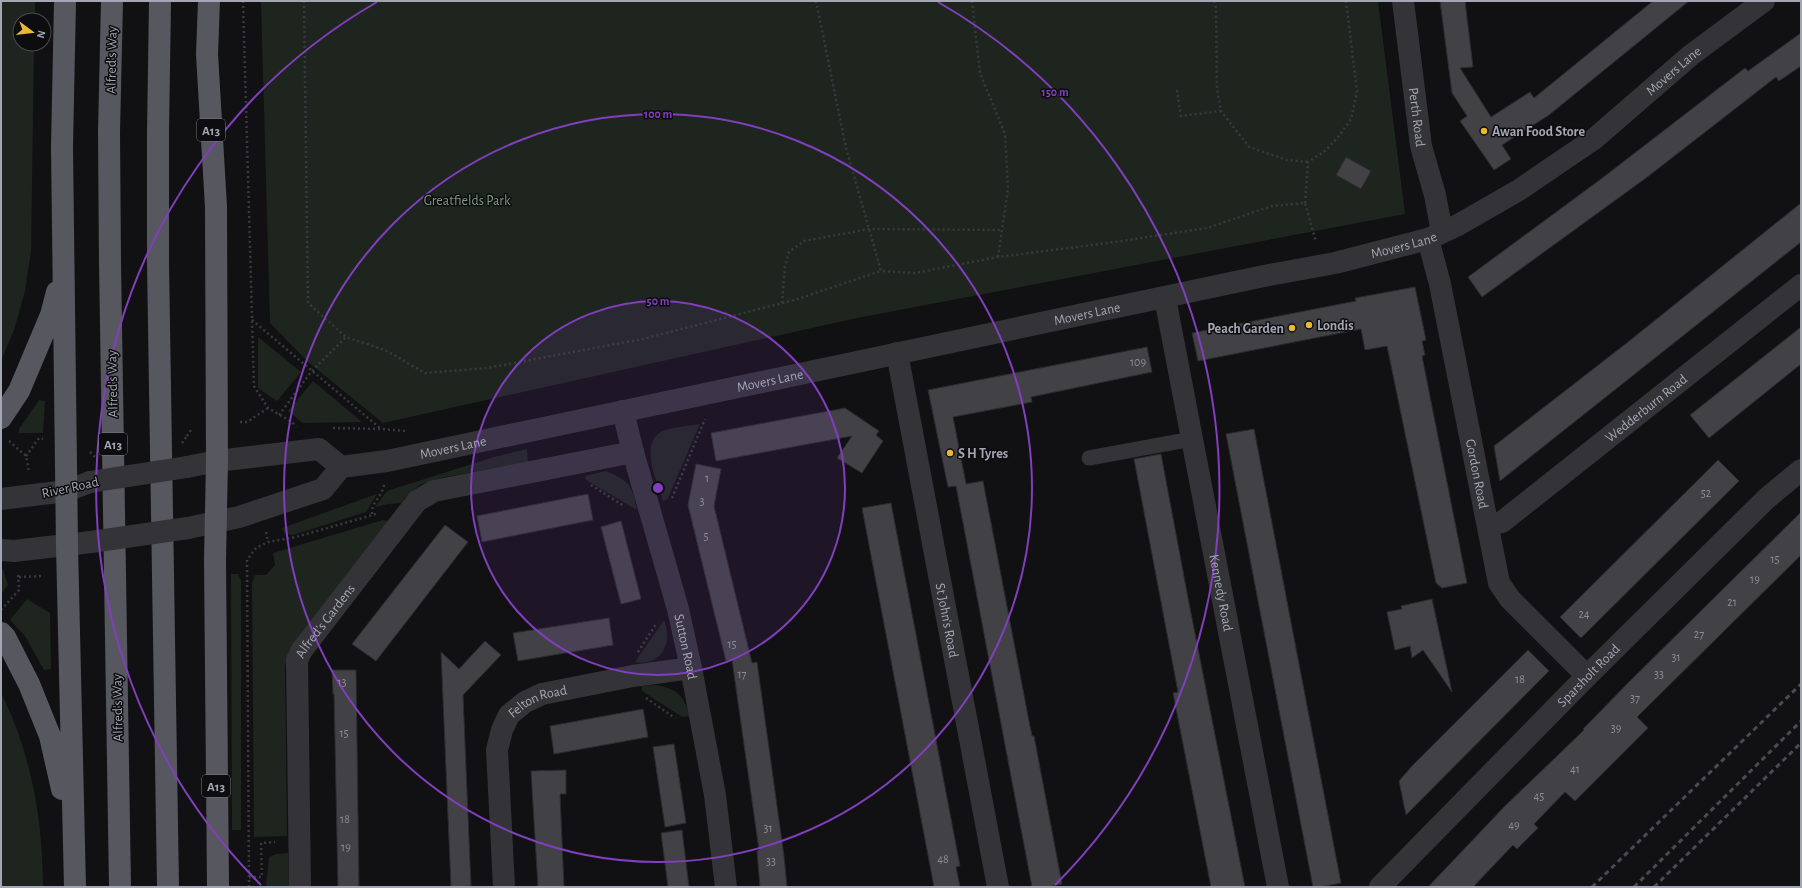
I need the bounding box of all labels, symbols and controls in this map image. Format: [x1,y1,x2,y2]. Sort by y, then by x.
north arrow [12,12,52,52]
street label: Alfred's Way [104,26,120,94]
text: N [35,29,47,40]
street label: Movers Lane [1644,44,1704,99]
text: 150 m [1041,86,1069,98]
street label: Perth Road [1406,87,1427,148]
text: 100 m [644,108,672,120]
road number: A13 [197,119,225,141]
place label: Awan Food Store [1492,125,1585,139]
marker: Awan Food Store [1479,126,1489,136]
park label: Greatfields Park [424,194,511,208]
street label: Movers Lane [1370,230,1439,261]
text: 50 m [647,295,670,307]
street label: Movers Lane [1053,300,1122,328]
place label: Londis [1317,319,1354,333]
marker: Londis [1304,320,1314,330]
place label: Peach Garden [1207,322,1284,336]
marker: Peach Garden [1287,323,1297,333]
street label: Alfred's Way [105,350,121,418]
house number: 109 [1130,356,1146,368]
street label: Movers Lane [736,367,805,395]
street label: Wedderburn Road [1603,372,1690,445]
road number: A13 [99,433,127,455]
street label: Movers Lane [419,434,488,462]
street label: Gordon Road [1463,438,1490,510]
place label: S H Tyres [958,447,1008,461]
marker: S H Tyres [945,448,955,458]
house number: 1 [705,472,709,484]
street label: River Road [40,475,100,501]
centre of rings [651,481,665,495]
house number: 52 [1701,487,1712,499]
house number: 3 [700,495,705,507]
house number: 5 [703,530,709,542]
street label: Kennedy Road [1206,553,1235,632]
house number: 15 [1770,553,1780,565]
house number: 19 [1750,573,1760,585]
street label: Alfred's Gardens [293,582,358,661]
street label: St John's Road [933,582,960,659]
house number: 21 [1727,596,1737,608]
house number: 24 [1578,608,1590,620]
street label: Sutton Road [671,613,699,681]
house number: 27 [1694,628,1704,640]
house number: 15 [727,638,737,650]
street label: Sparsholt Road [1555,642,1623,710]
house number: 31 [1671,651,1681,663]
house number: 17 [737,668,747,680]
house number: 33 [1654,668,1664,680]
house number: 18 [1515,673,1525,685]
street label: Alfred's Way [110,674,126,742]
house number: 13 [337,676,347,688]
street label: Felton Road [506,683,568,721]
house number: 37 [1630,692,1640,704]
house number: 39 [1611,722,1622,734]
house number: 15 [339,727,349,739]
house number: 41 [1570,763,1580,775]
road number: A13 [202,775,230,797]
house number: 45 [1534,790,1544,802]
house number: 18 [340,813,350,825]
house number: 49 [1508,819,1520,831]
house number: 31 [763,822,773,834]
house number: 19 [341,841,351,853]
house number: 48 [937,853,949,865]
house number: 33 [766,855,776,867]

